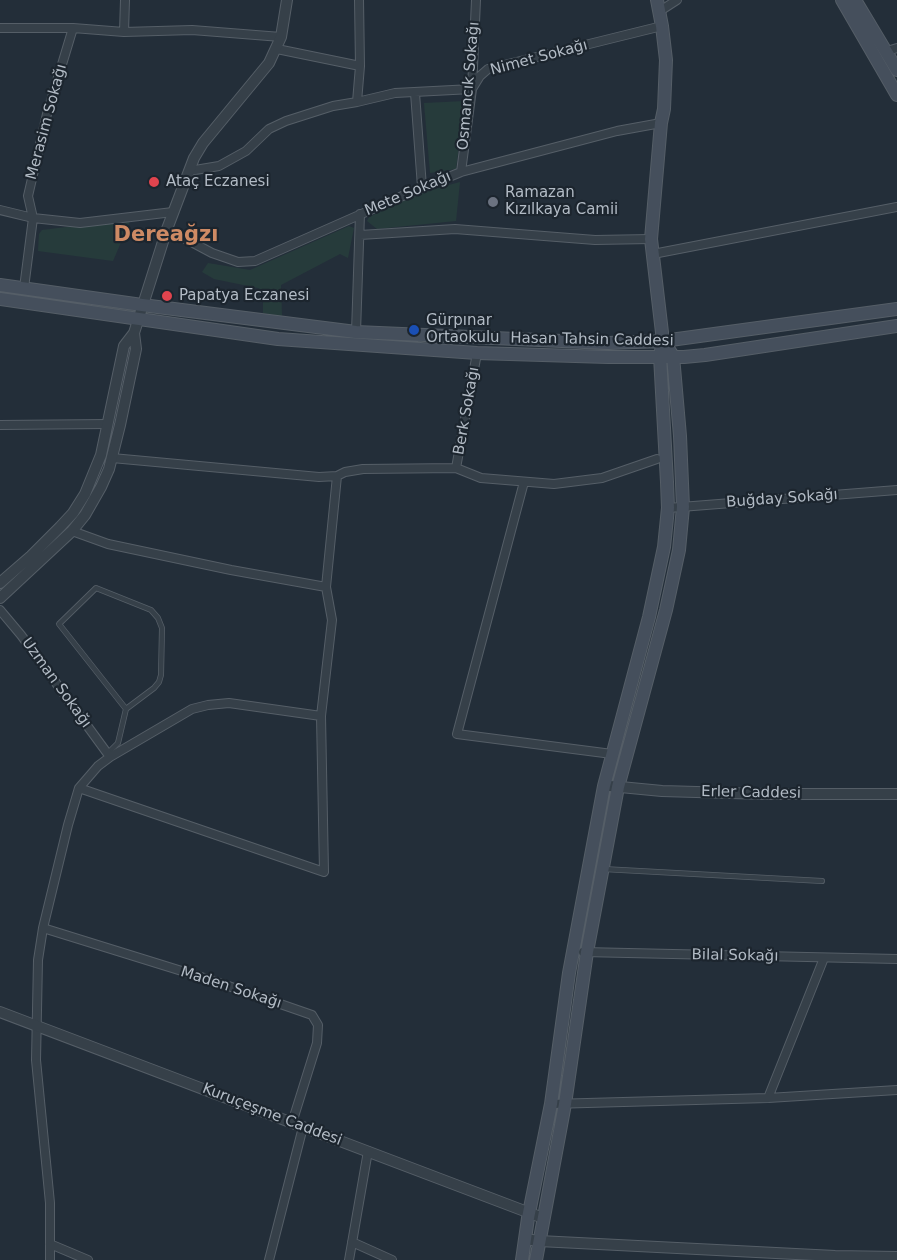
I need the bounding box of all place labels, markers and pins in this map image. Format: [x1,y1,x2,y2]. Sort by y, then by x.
place label: Ataç Eczanesi [166,173,270,191]
marker: Ataç Eczanesi [147,175,161,189]
place label: Ramazan Kızılkaya Camii [505,184,618,219]
marker: Ramazan Kızılkaya Camii [486,195,500,209]
place label: Papatya Eczanesi [179,287,310,305]
marker: Papatya Eczanesi [160,289,174,303]
place label: Gürpınar Ortaokulu [426,312,500,347]
marker: Gürpınar Ortaokulu [407,323,421,337]

